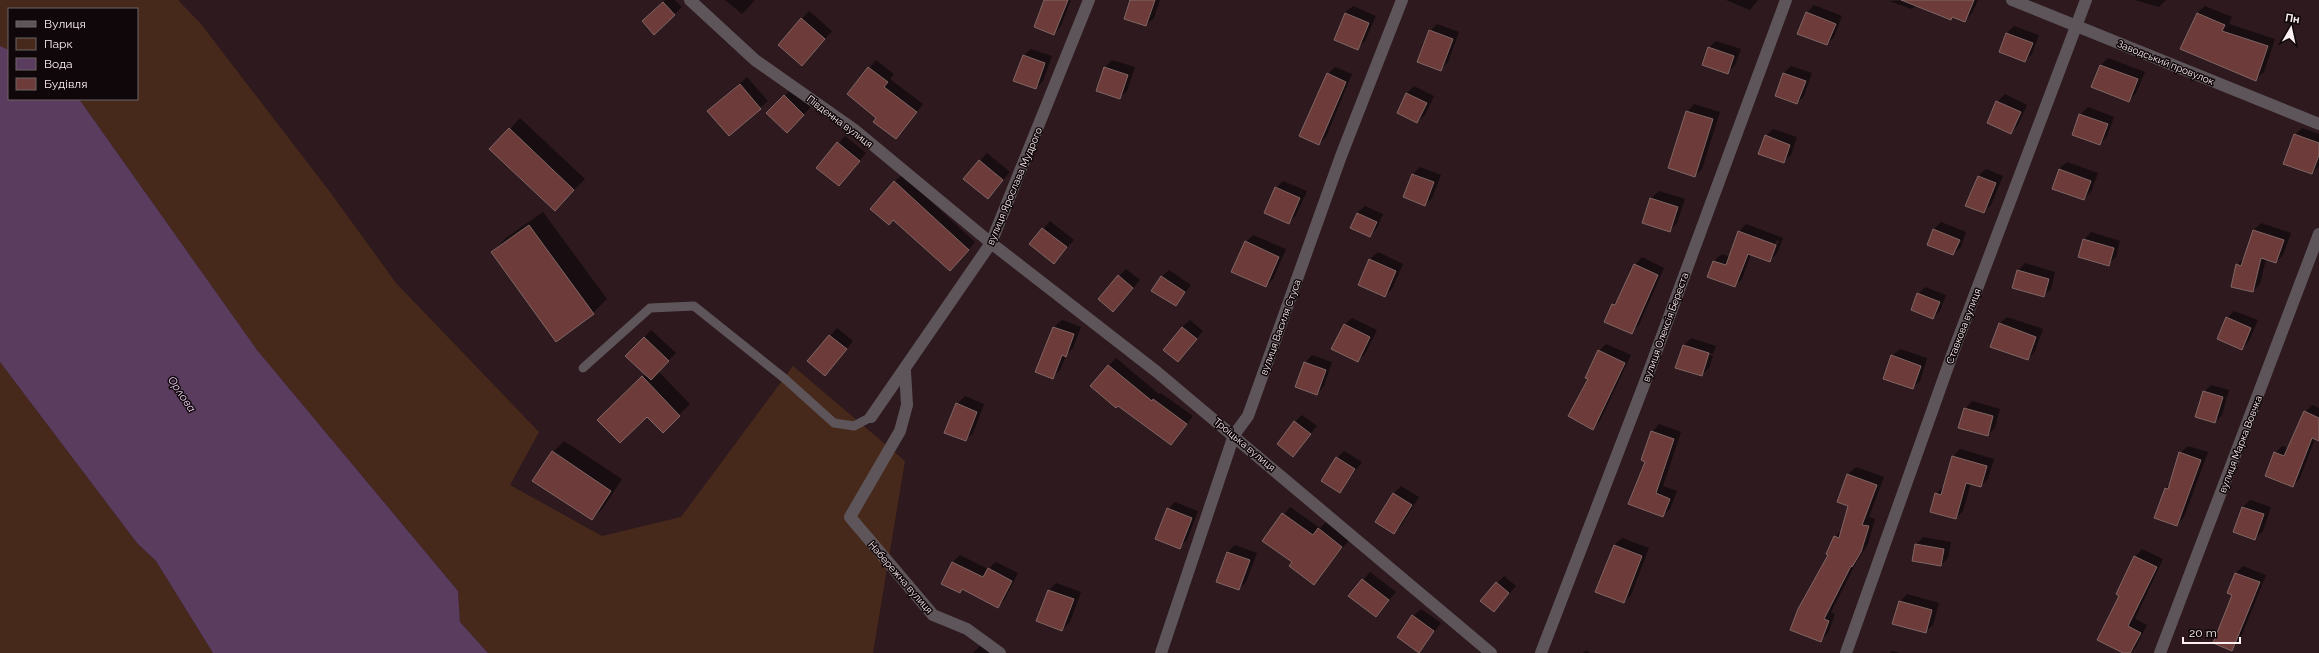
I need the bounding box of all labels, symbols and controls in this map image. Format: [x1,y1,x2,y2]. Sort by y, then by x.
legend [8,8,138,100]
north arrow [2271,8,2311,48]
text: Пн [2284,11,2301,26]
text: Вулиця [44,17,86,31]
text: Парк [44,37,73,51]
street label: Заводський провулок [2116,38,2216,87]
text: Вода [44,57,73,71]
text: Будівля [44,77,87,91]
street label: Південна вулиця [805,93,875,150]
street label: вулиця Ярослава Мудрого [985,126,1044,247]
street label: вулиця Олексія Береста [1641,271,1690,383]
street label: вулиця Василя Стуса [1258,278,1303,376]
street label: Ставкова вулиця [1944,287,1983,366]
water label: Орлова [165,374,198,415]
street label: вулиця Марка Вовчка [2217,394,2264,494]
street label: Троїцька вулиця [1212,416,1278,473]
street label: Набережна вулиця [866,539,935,616]
scale bar [2183,619,2240,645]
text: 20 m [2189,626,2217,640]

